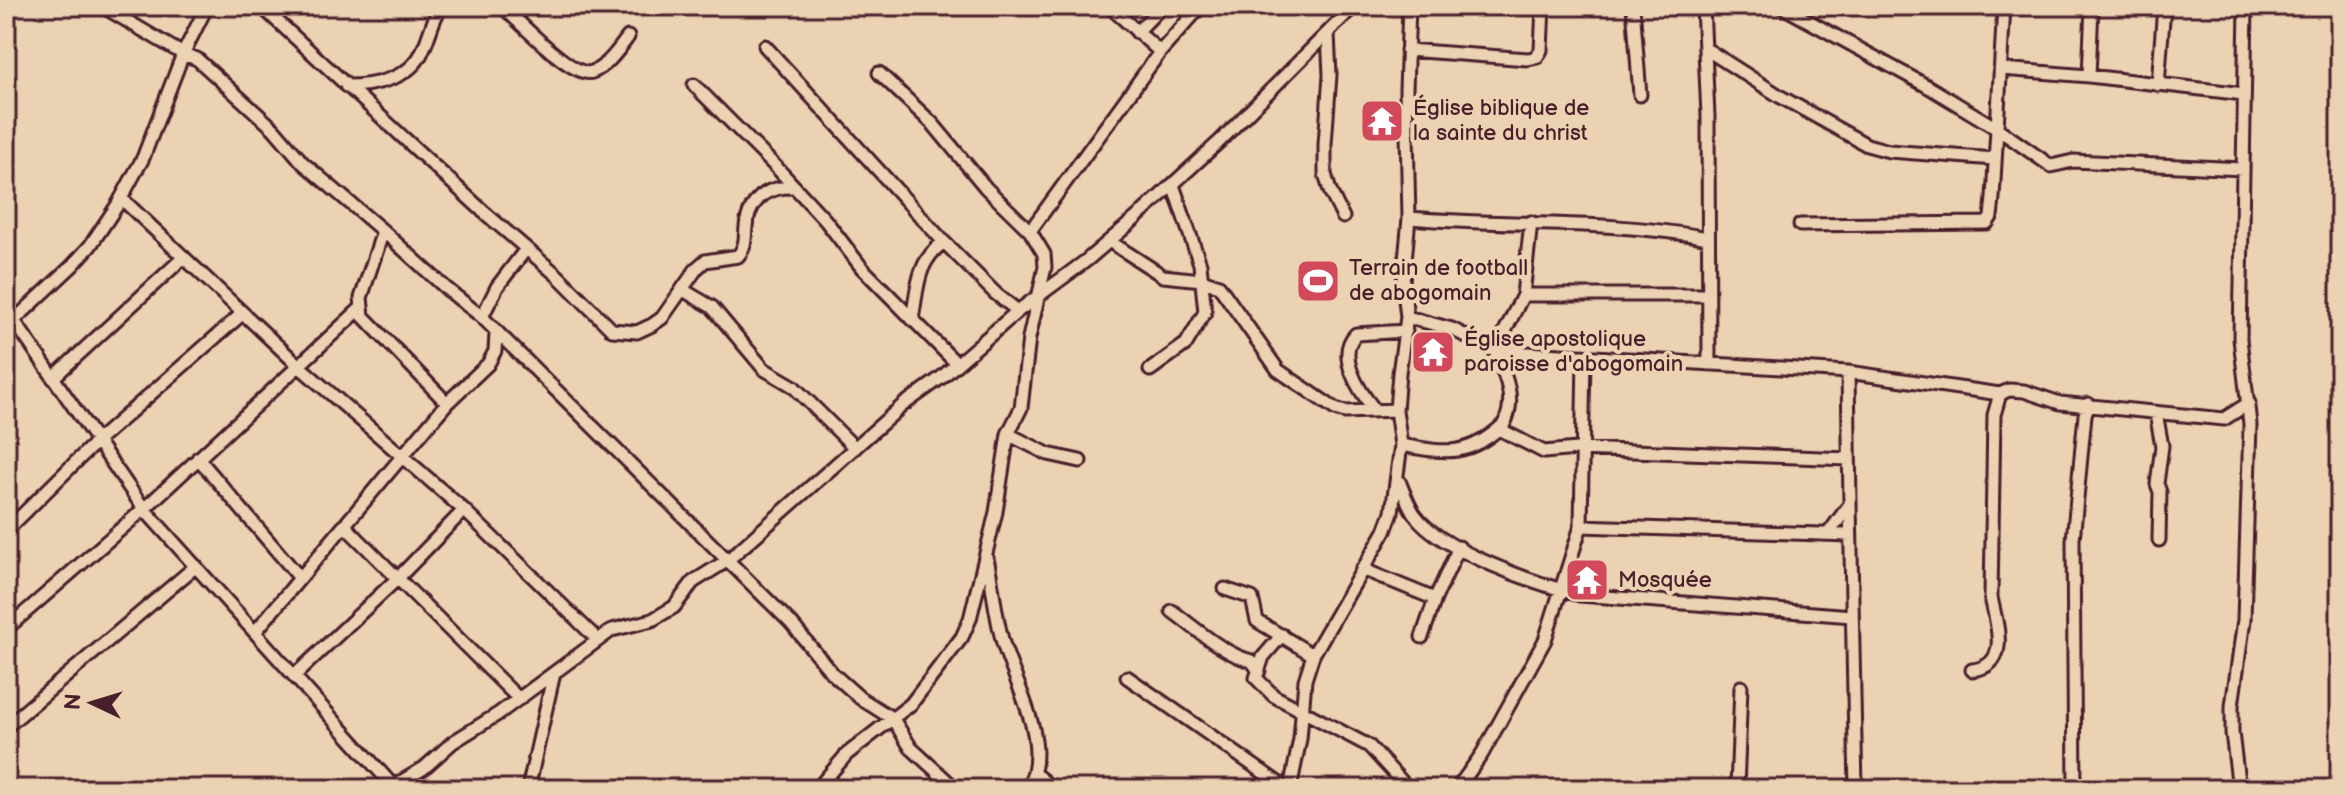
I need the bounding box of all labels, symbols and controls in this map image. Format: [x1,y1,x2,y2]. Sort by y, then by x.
place label: Église biblique de la sainte du christ [1413,94,1589,147]
temple icon: Église biblique de la sainte du christ [1358,97,1406,145]
place label: Terrain de football de abogomain [1349,255,1528,307]
sports icon: Terrain de football de abogomain [1294,257,1342,305]
place label: Église apostolique paroisse d'abogomain [1464,325,1683,378]
temple icon: Église apostolique paroisse d'abogomain [1409,328,1457,376]
temple icon: Mosquée [1563,556,1611,604]
place label: Mosquée [1618,567,1712,594]
north arrow [52,663,132,743]
text: N [60,693,88,711]

